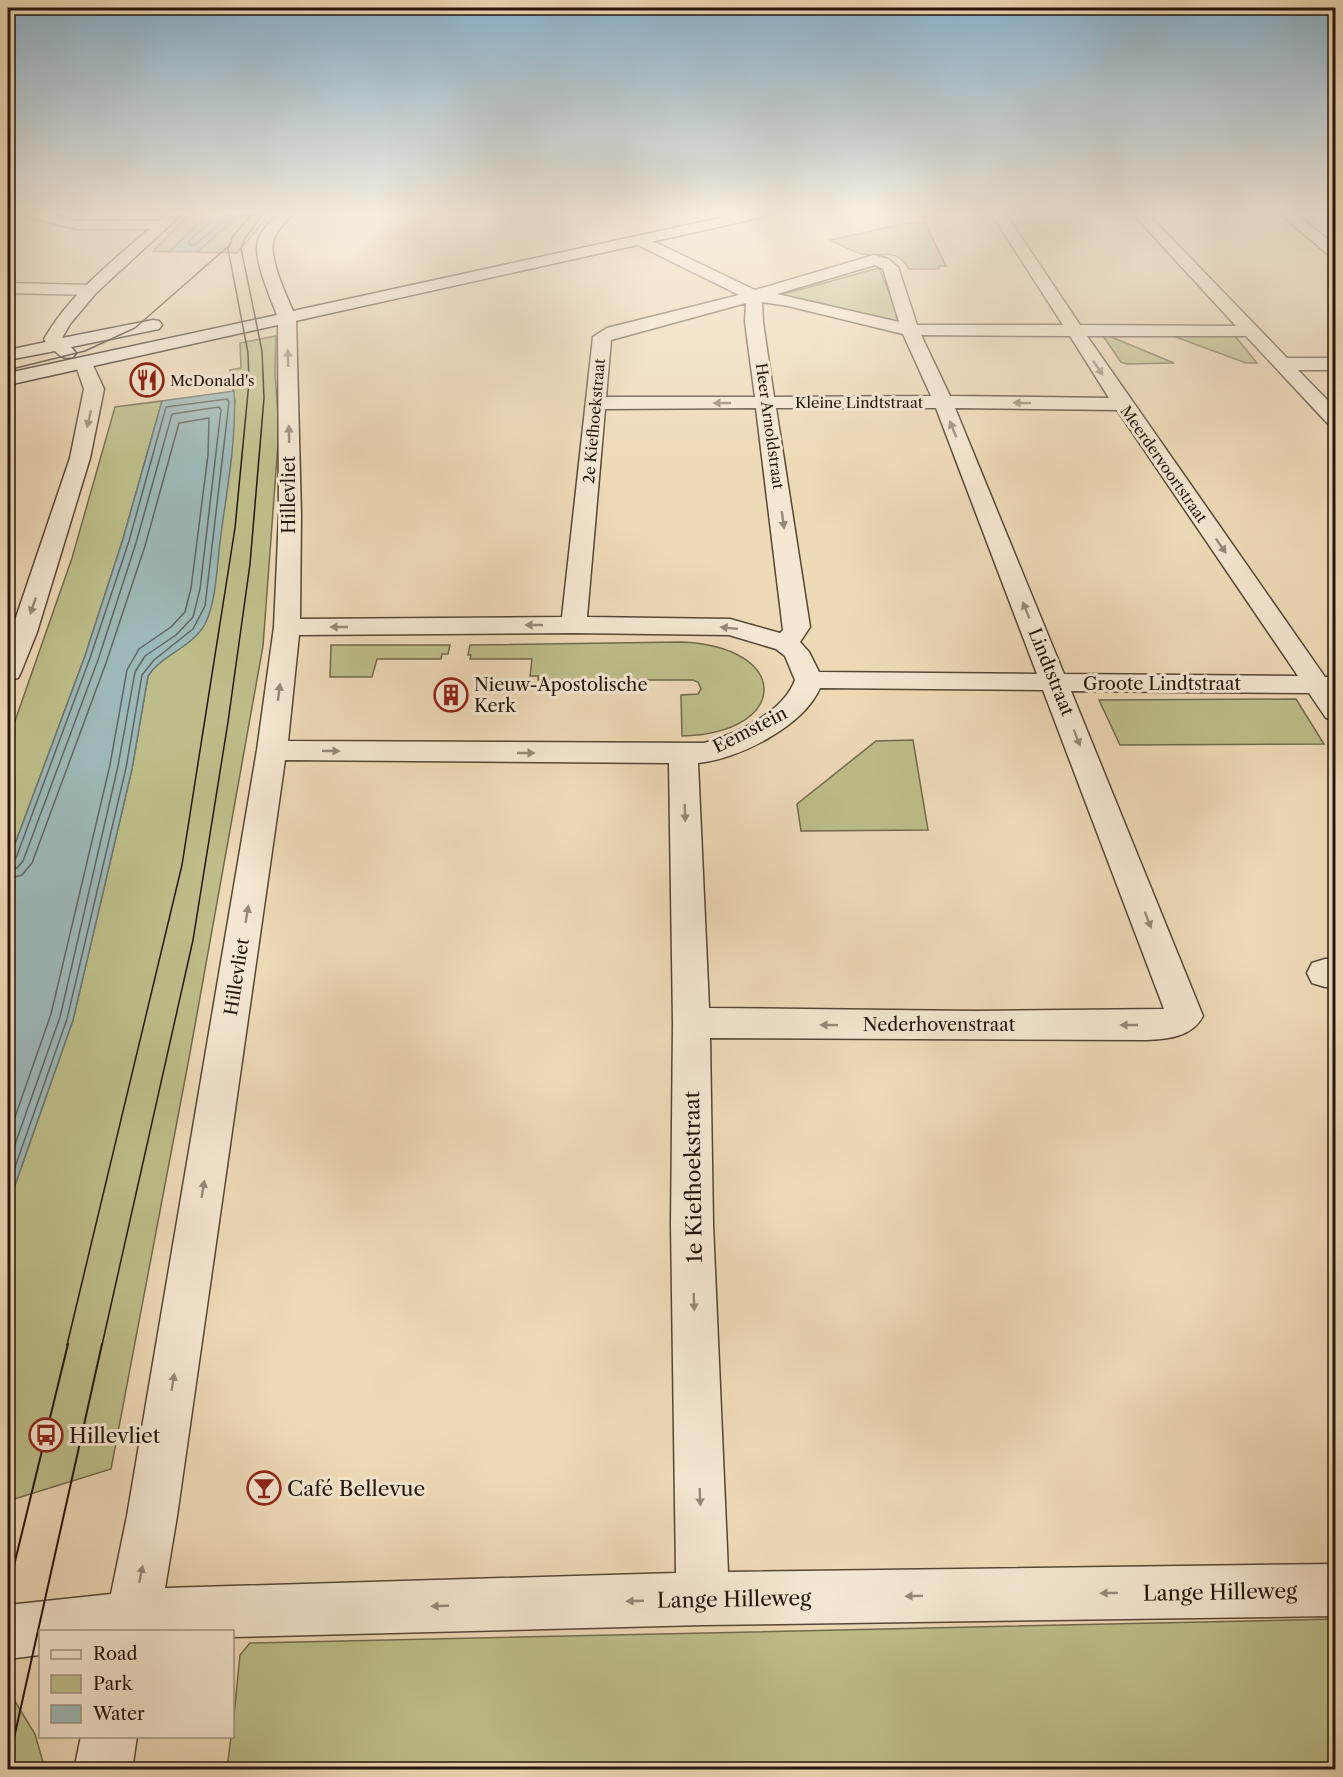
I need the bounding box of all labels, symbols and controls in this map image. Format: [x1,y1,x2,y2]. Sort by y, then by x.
one-way arrow [283,349,292,368]
street label: 2e Kiefhoekstraat [579,357,609,484]
one-way arrow [1093,360,1104,376]
restaurant icon: McDonald's [129,362,165,398]
street label: Heer Arnoldstraat [752,362,788,491]
place label: McDonald's [170,371,255,390]
street label: Kleine Lindtstraat [795,393,924,412]
one-way arrow [713,398,732,408]
one-way arrow [1013,398,1032,408]
street label: Meerdervoortstraat [1117,402,1212,527]
one-way arrow [84,410,93,429]
one-way arrow [948,420,957,438]
one-way arrow [285,425,294,444]
street label: Hillevliet [278,455,300,534]
one-way arrow [778,511,787,530]
one-way arrow [1215,538,1226,554]
one-way arrow [28,597,37,615]
one-way arrow [1021,600,1031,618]
one-way arrow [524,620,543,630]
one-way arrow [329,622,348,632]
one-way arrow [719,623,738,633]
street label: Lindtstraat [1023,625,1079,720]
street label: Groote Lindtstraat [1083,673,1242,695]
place label: Nieuw-Apostolische Kerk [474,674,647,717]
building icon: Nieuw-Apostolische Kerk [433,677,469,713]
one-way arrow [274,682,284,701]
street label: Eemstein [709,702,791,758]
one-way arrow [1072,729,1082,747]
one-way arrow [321,746,340,755]
one-way arrow [516,748,535,758]
one-way arrow [680,803,689,822]
one-way arrow [242,904,251,923]
one-way arrow [1143,911,1153,929]
street label: Hillevliet [220,936,254,1017]
street label: Nederhovenstraat [863,1014,1016,1036]
one-way arrow [819,1020,838,1029]
one-way arrow [1119,1020,1138,1030]
street label: 1e Kiefhoekstraat [679,1090,707,1263]
one-way arrow [199,1180,208,1199]
one-way arrow [690,1292,699,1311]
one-way arrow [169,1372,178,1391]
bus stop icon: Hillevliet [28,1417,64,1453]
place label: Hillevliet [69,1423,161,1448]
bar icon: Café Bellevue [246,1470,282,1506]
place label: Café Bellevue [287,1476,425,1501]
one-way arrow [696,1487,705,1506]
one-way arrow [137,1564,146,1583]
street label: Lange Hilleweg [1143,1578,1298,1606]
street label: Lange Hilleweg [657,1585,812,1613]
one-way arrow [1100,1589,1119,1598]
one-way arrow [905,1591,924,1601]
one-way arrow [626,1596,645,1606]
one-way arrow [431,1602,450,1611]
legend [39,1630,234,1738]
text: Road [93,1643,138,1665]
text: Park [93,1673,134,1695]
text: Water [92,1703,145,1725]

